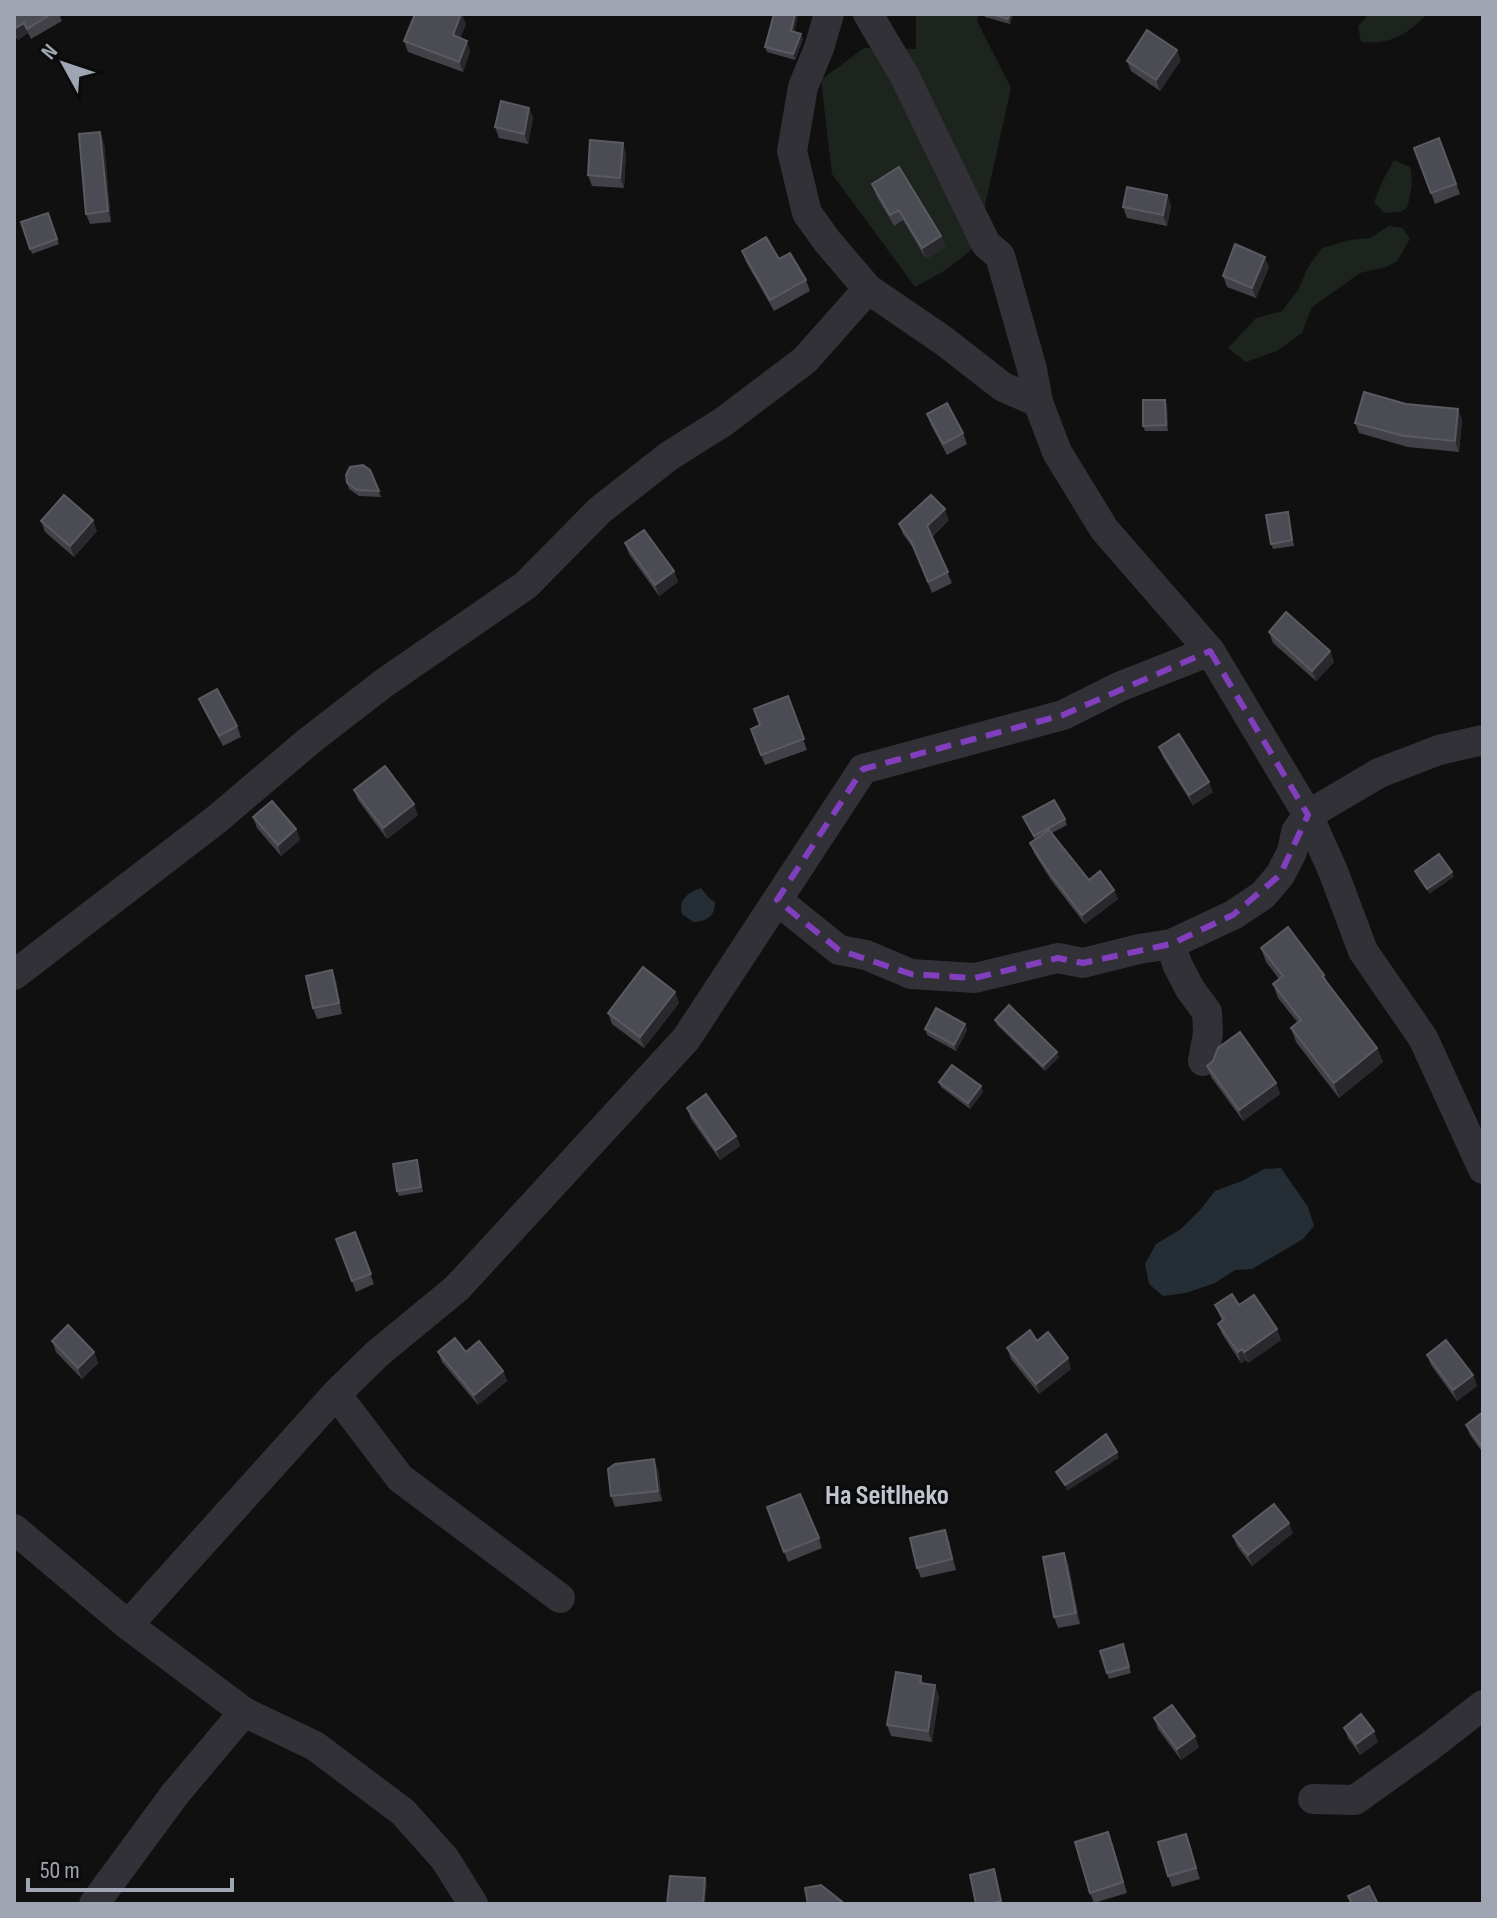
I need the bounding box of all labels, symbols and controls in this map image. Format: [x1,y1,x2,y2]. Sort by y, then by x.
north arrow [24,24,104,104]
text: N [36,39,64,65]
district label: Ha Seitlheko [825,1479,949,1512]
scale bar [28,1842,232,1892]
text: 50 m [40,1856,80,1885]

